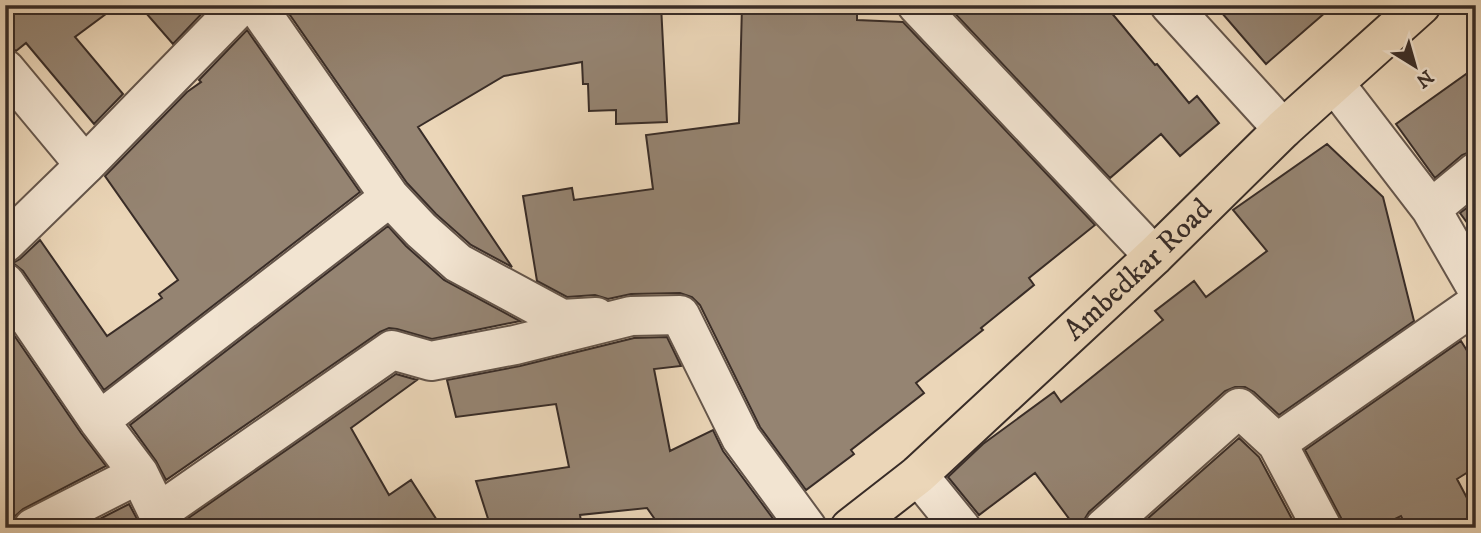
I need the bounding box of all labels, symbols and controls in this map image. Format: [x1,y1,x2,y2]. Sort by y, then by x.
north arrow [1380,32,1450,102]
text: N [1411,64,1437,92]
street label: Ambedkar Road [1056,191,1220,349]

